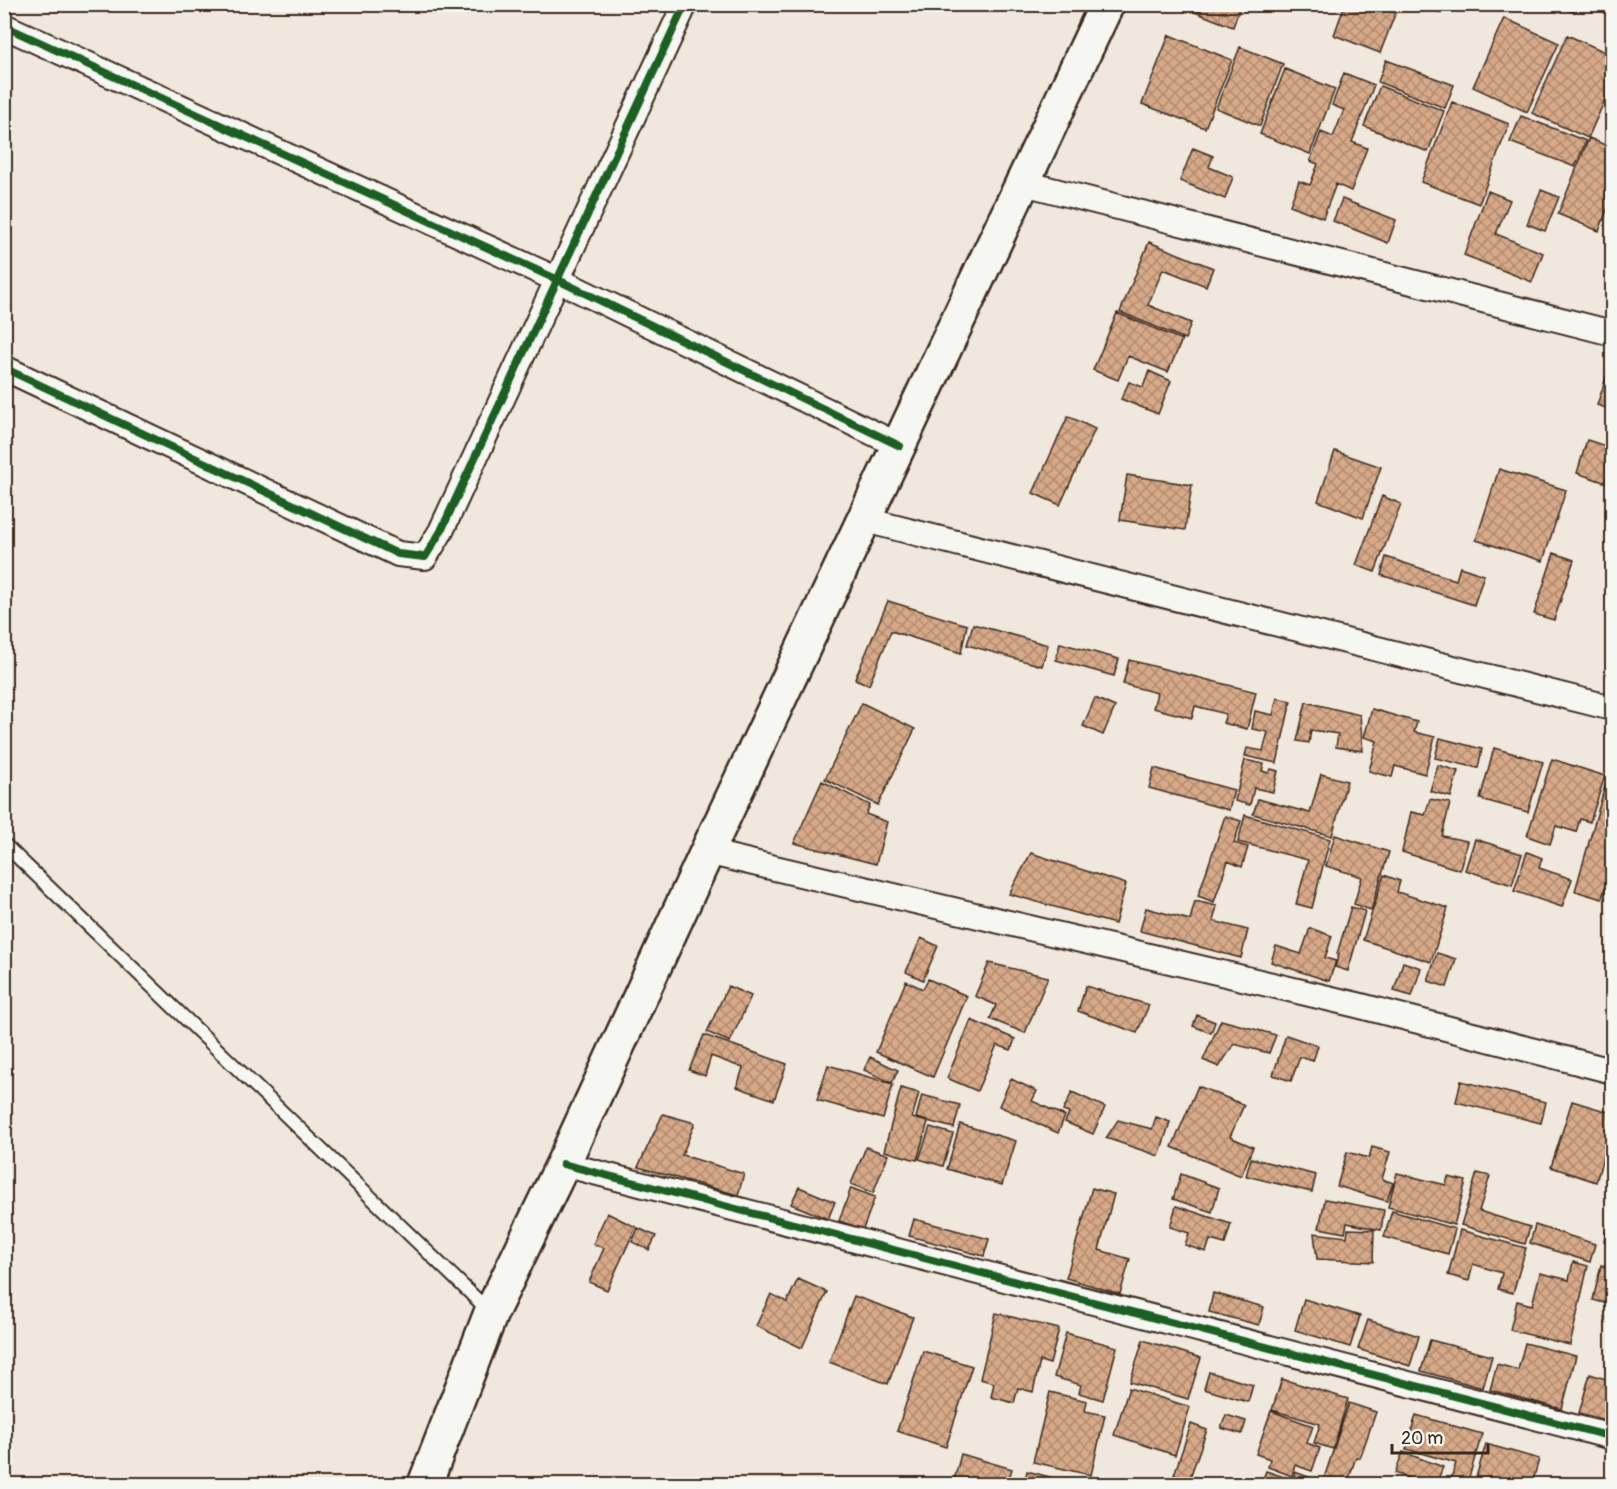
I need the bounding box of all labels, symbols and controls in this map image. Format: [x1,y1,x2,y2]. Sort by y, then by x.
scale bar [1392,1417,1488,1455]
text: 20 m [1401,1427,1443,1450]

